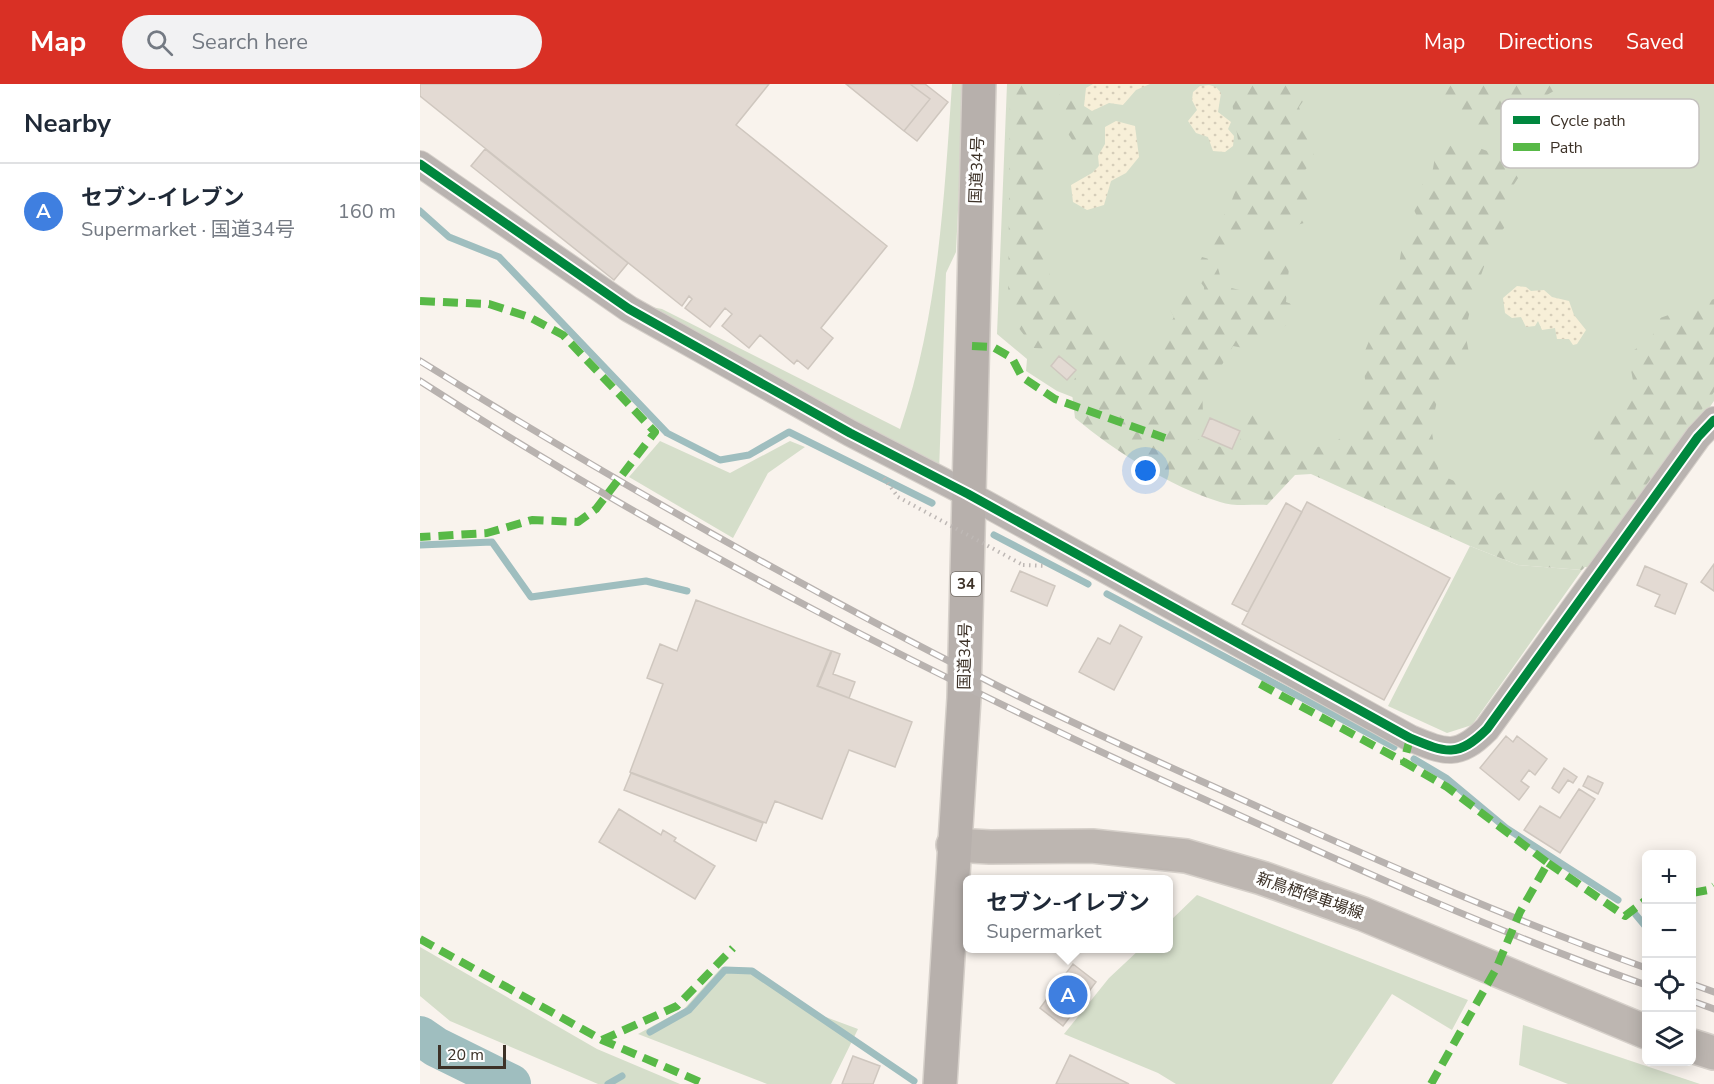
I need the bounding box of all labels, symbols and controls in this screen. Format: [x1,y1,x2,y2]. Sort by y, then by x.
search box [122,15,542,69]
text: Map [30,23,86,61]
icon: search [143,26,176,59]
text: Search here [191,27,308,57]
text: Map [1424,28,1465,56]
text: Directions [1498,28,1593,56]
text: Saved [1626,28,1684,56]
legend [1501,99,1699,168]
text: Nearby [24,106,111,141]
text: Cycle path [1550,110,1626,132]
street label: 国道34号 [965,136,989,204]
text: Path [1550,137,1583,159]
text: セブン-イレブン [81,183,245,213]
text: A [36,198,51,225]
text: 160 m [338,198,396,225]
text: Supermarket · 国道34号 [81,216,295,243]
your location [1131,456,1160,485]
road number: 34 [951,572,981,596]
street label: 国道34号 [953,622,977,690]
map controls [1642,850,1696,1066]
button: + [1642,850,1696,904]
street label: 新鳥栖停車場線 [1253,867,1367,925]
popup [963,875,1173,953]
text: セブン-イレブン [986,888,1150,918]
button: − [1642,904,1696,958]
text: Supermarket [986,918,1101,945]
button: locate [1642,958,1696,1012]
pin: A [1048,972,1088,1018]
button: layers [1642,1012,1696,1066]
scale bar [438,1042,506,1070]
text: 20 m [447,1044,484,1066]

